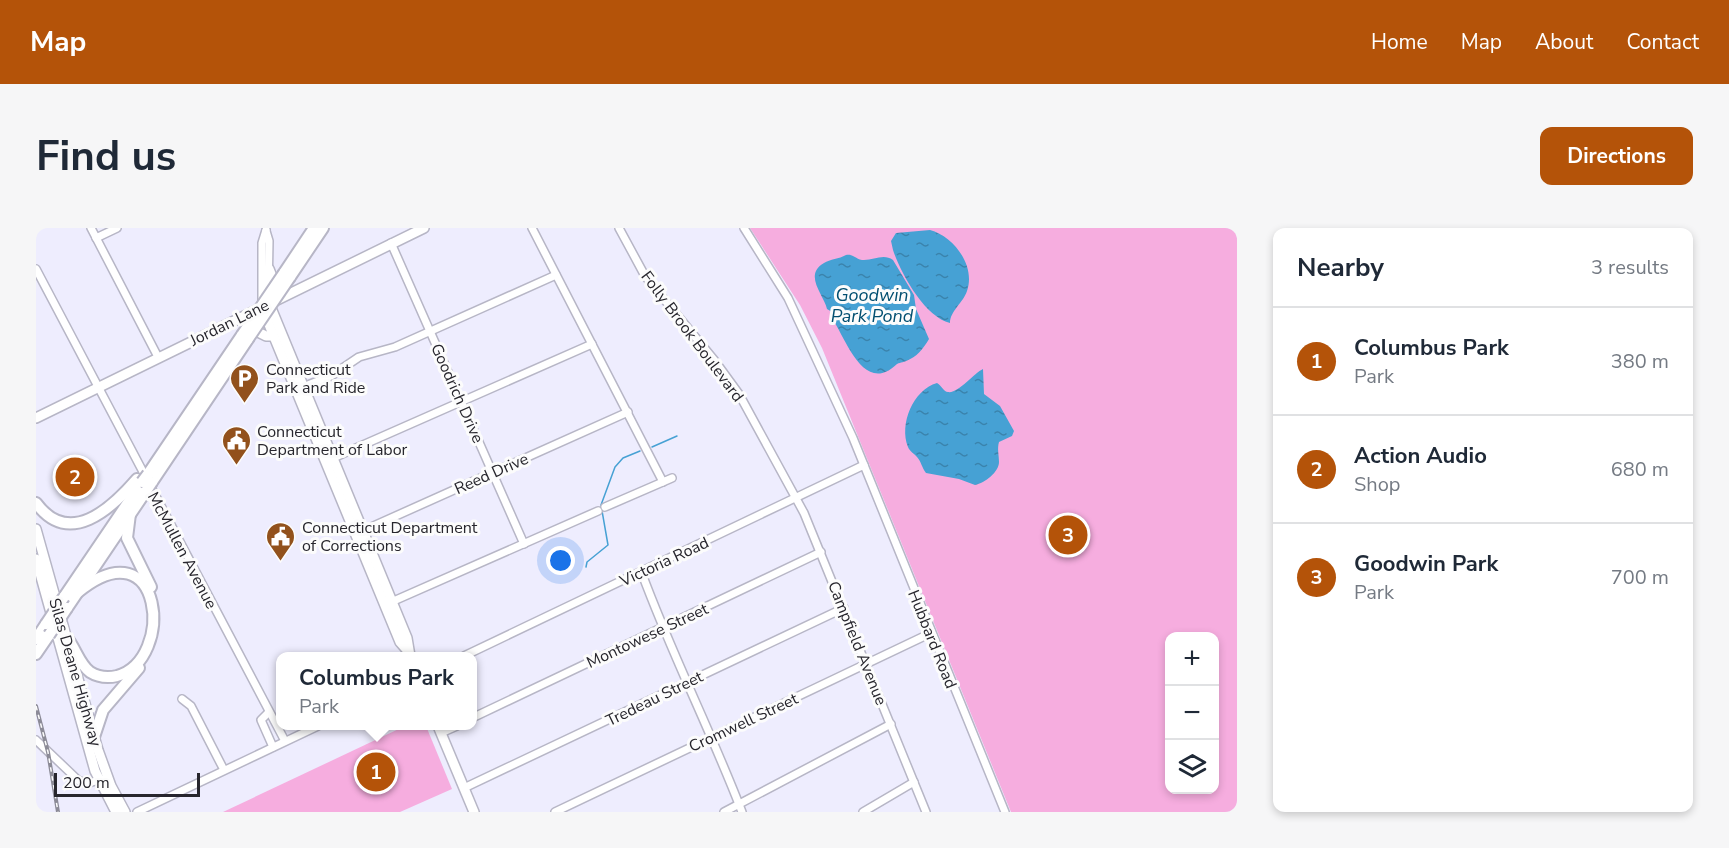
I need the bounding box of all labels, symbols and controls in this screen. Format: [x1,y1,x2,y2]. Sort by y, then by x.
text: Map [30,23,86,61]
text: Home [1371,28,1428,56]
text: Map [1461,28,1502,56]
text: About [1535,28,1593,56]
text: Contact [1626,28,1699,56]
button: Directions [1540,127,1693,185]
text: Find us [36,128,176,185]
text: Nearby [1297,250,1384,285]
text: 3 results [1591,254,1669,281]
street label: Folly Brook Boulevard [636,267,749,407]
water label: Goodwin Park Pond [831,283,914,328]
street label: Jordan Lane [185,294,273,352]
text: Columbus Park [1354,333,1509,363]
street label: Goodrich Drive [425,340,489,447]
text: 1 [1311,348,1323,375]
text: 380 m [1611,348,1669,375]
place label: Connecticut Park and Ride [266,359,365,399]
parking icon: Connecticut Park and Ride [229,362,261,404]
text: Park [1354,363,1394,390]
place label: Connecticut Department of Labor [257,421,408,461]
public building icon: Connecticut Department of Labor [220,424,252,466]
text: Action Audio [1354,441,1487,471]
street label: Reed Drive [451,448,532,500]
pin: 2 [56,454,94,500]
text: 2 [1311,456,1323,483]
text: 680 m [1611,456,1669,483]
text: Shop [1354,471,1400,498]
street label: McMullen Avenue [142,488,222,613]
pin: 3 [1048,512,1088,558]
place label: Connecticut Department of Corrections [302,517,478,557]
public building icon: Connecticut Department of Corrections [265,520,297,562]
street label: Victoria Road [615,532,712,593]
your location [546,546,575,575]
text: Goodwin Park [1354,549,1498,579]
text: 3 [1311,564,1323,591]
text: 700 m [1611,564,1669,591]
street label: Campfield Avenue [822,578,892,709]
text: Park [1354,579,1394,606]
street label: Hubbard Road [902,587,962,692]
street label: Silas Deane Highway [43,596,107,750]
street label: Montowese Street [583,598,712,674]
map controls [1165,632,1219,794]
button: + [1165,632,1219,686]
popup [276,652,477,730]
text: Columbus Park [299,663,454,693]
street label: Tredeau Street [602,666,707,732]
button: − [1165,686,1219,740]
street label: Cromwell Street [685,688,802,758]
text: Park [299,693,339,720]
button: layers [1165,740,1219,794]
pin: 1 [356,750,396,794]
scale bar [54,770,200,798]
text: 200 m [63,772,110,794]

